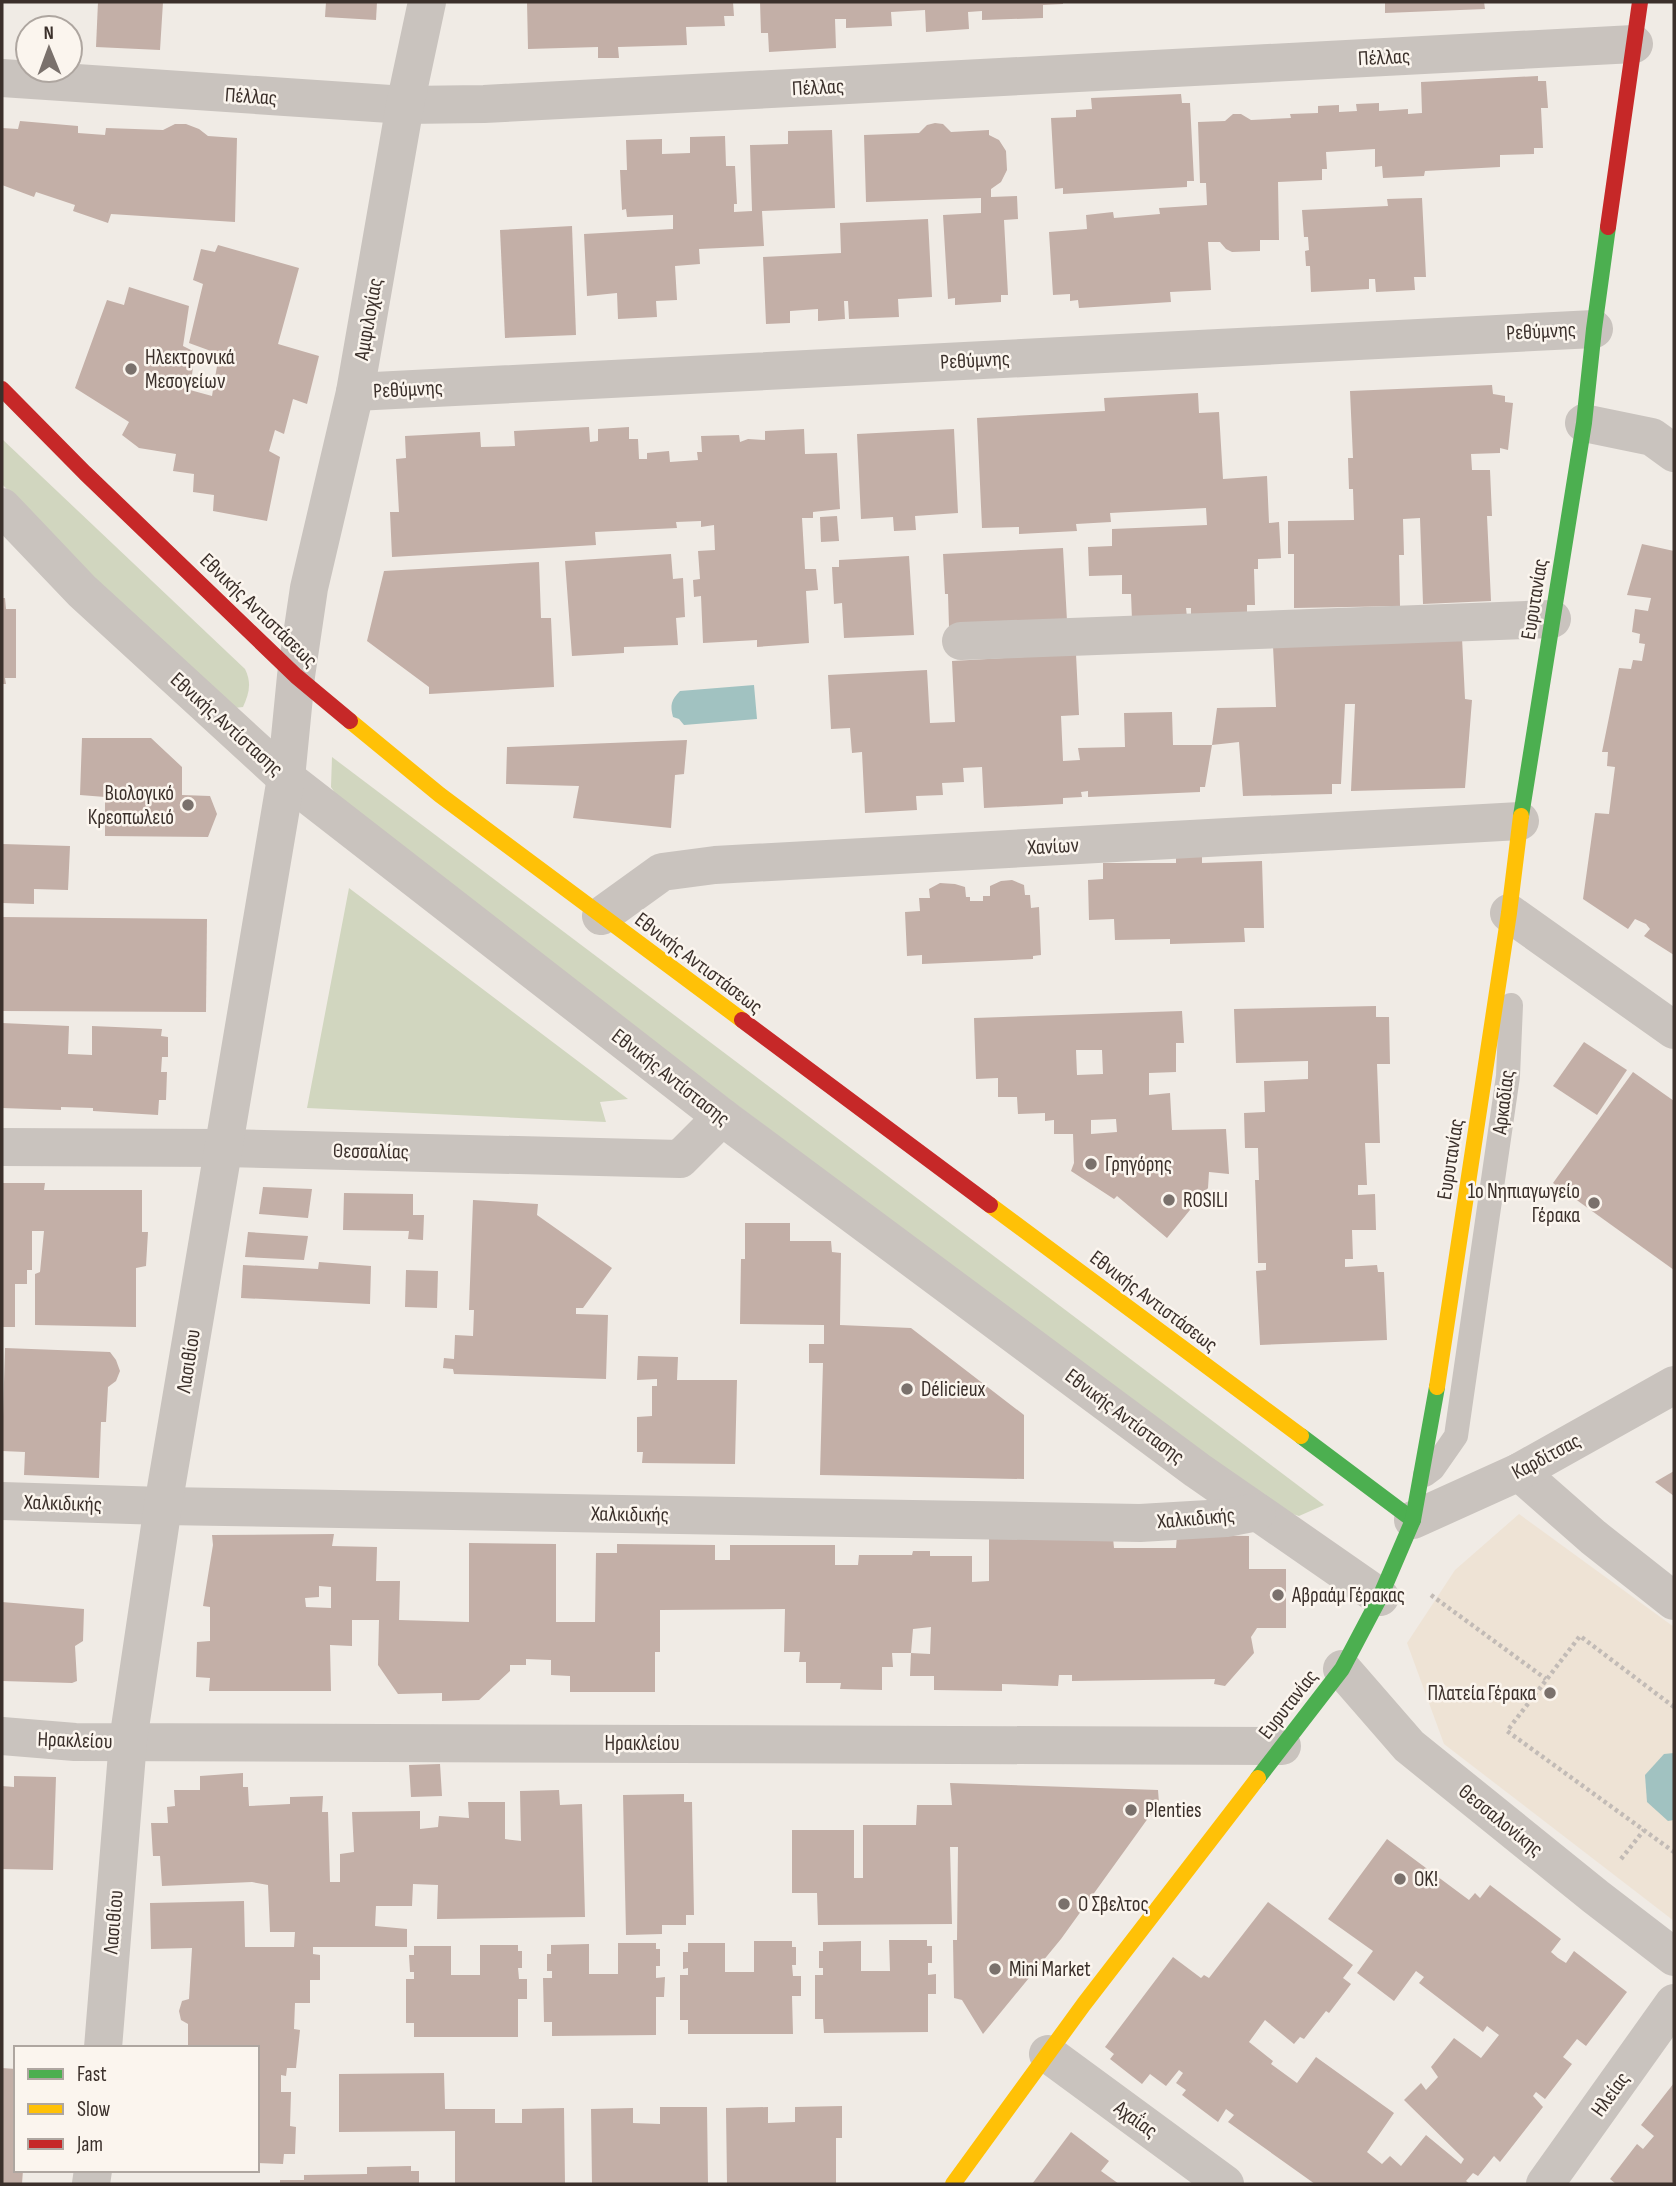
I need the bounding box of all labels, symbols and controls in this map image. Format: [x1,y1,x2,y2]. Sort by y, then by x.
north arrow [14,14,84,84]
text: N [43,22,54,45]
street label: Πέλλας [1357,44,1411,71]
street label: Πέλλας [791,74,845,101]
street label: Πέλλας [224,82,278,111]
street label: Αμφιλοχίας [349,276,388,363]
street label: Ρεθύμνης [1506,317,1577,346]
place label: Ηλεκτρονικά Μεσογείων [145,345,235,394]
street label: Ρεθύμνης [940,346,1011,375]
marker: Ηλεκτρονικά Μεσογείων [123,361,139,377]
street label: Ρεθύμνης [373,375,444,404]
street label: Εθνικής Αντιστάσεως [195,548,323,673]
street label: Ευρυτανίας [1516,557,1553,641]
street label: Εθνικής Αντίστασης [165,667,288,782]
place label: Βιολογικό Κρεοπωλειό [88,781,174,830]
marker: Βιολογικό Κρεοπωλειό [180,797,196,813]
street label: Χανίων [1026,833,1079,860]
street label: Εθνικής Αντιστάσεως [630,907,768,1020]
street label: Εθνικής Αντίστασης [607,1024,735,1131]
street label: Αρκαδίας [1487,1068,1520,1137]
street label: Ευρυτανίας [1432,1117,1469,1201]
street label: Θεσσαλίας [333,1138,409,1165]
place label: Γρηγόρης [1105,1152,1172,1177]
marker: Γρηγόρης [1083,1156,1099,1172]
place label: 1ο Νηπιαγωγείο Γέρακα [1468,1179,1580,1228]
place label: ROSILI [1183,1188,1228,1213]
marker: ROSILI [1161,1192,1177,1208]
marker: 1ο Νηπιαγωγείο Γέρακα [1586,1195,1602,1211]
street label: Εθνικής Αντιστάσεως [1085,1245,1223,1358]
street label: Λασιθίου [171,1327,206,1396]
street label: Εθνικής Αντίστασης [1060,1363,1189,1469]
place label: Délicieux [921,1377,986,1402]
marker: Délicieux [899,1381,915,1397]
street label: Καρδίτσας [1508,1428,1585,1485]
street label: Χαλκιδικής [23,1490,102,1517]
street label: Χαλκιδικής [590,1501,669,1528]
street label: Χαλκιδικής [1155,1503,1236,1534]
place label: Αβραάμ Γέρακας [1291,1583,1405,1608]
marker: Αβραάμ Γέρακας [1270,1587,1286,1603]
street label: Ευρυτανίας [1253,1664,1323,1744]
place label: Πλατεία Γέρακα [1428,1681,1536,1706]
marker: Πλατεία Γέρακα [1542,1685,1558,1701]
street label: Ηρακλείου [37,1727,113,1754]
street label: Ηρακλείου [604,1731,680,1756]
street label: Θεσσαλονίκης [1454,1779,1548,1862]
place label: Plenties [1145,1798,1202,1823]
marker: Plenties [1123,1802,1139,1818]
place label: OK! [1414,1867,1438,1892]
marker: OK! [1392,1871,1408,1887]
street label: Λασιθίου [98,1889,129,1956]
place label: Ο Σβελτος [1078,1892,1149,1917]
marker: Ο Σβελτος [1056,1896,1072,1912]
place label: Mini Market [1009,1957,1091,1982]
marker: Mini Market [987,1961,1003,1977]
legend [14,2046,259,2172]
text: Fast [77,2062,107,2087]
street label: Ηλείας [1586,2067,1635,2121]
street label: Αχαΐας [1108,2095,1162,2143]
text: Slow [77,2097,111,2122]
text: Jam [76,2132,103,2157]

